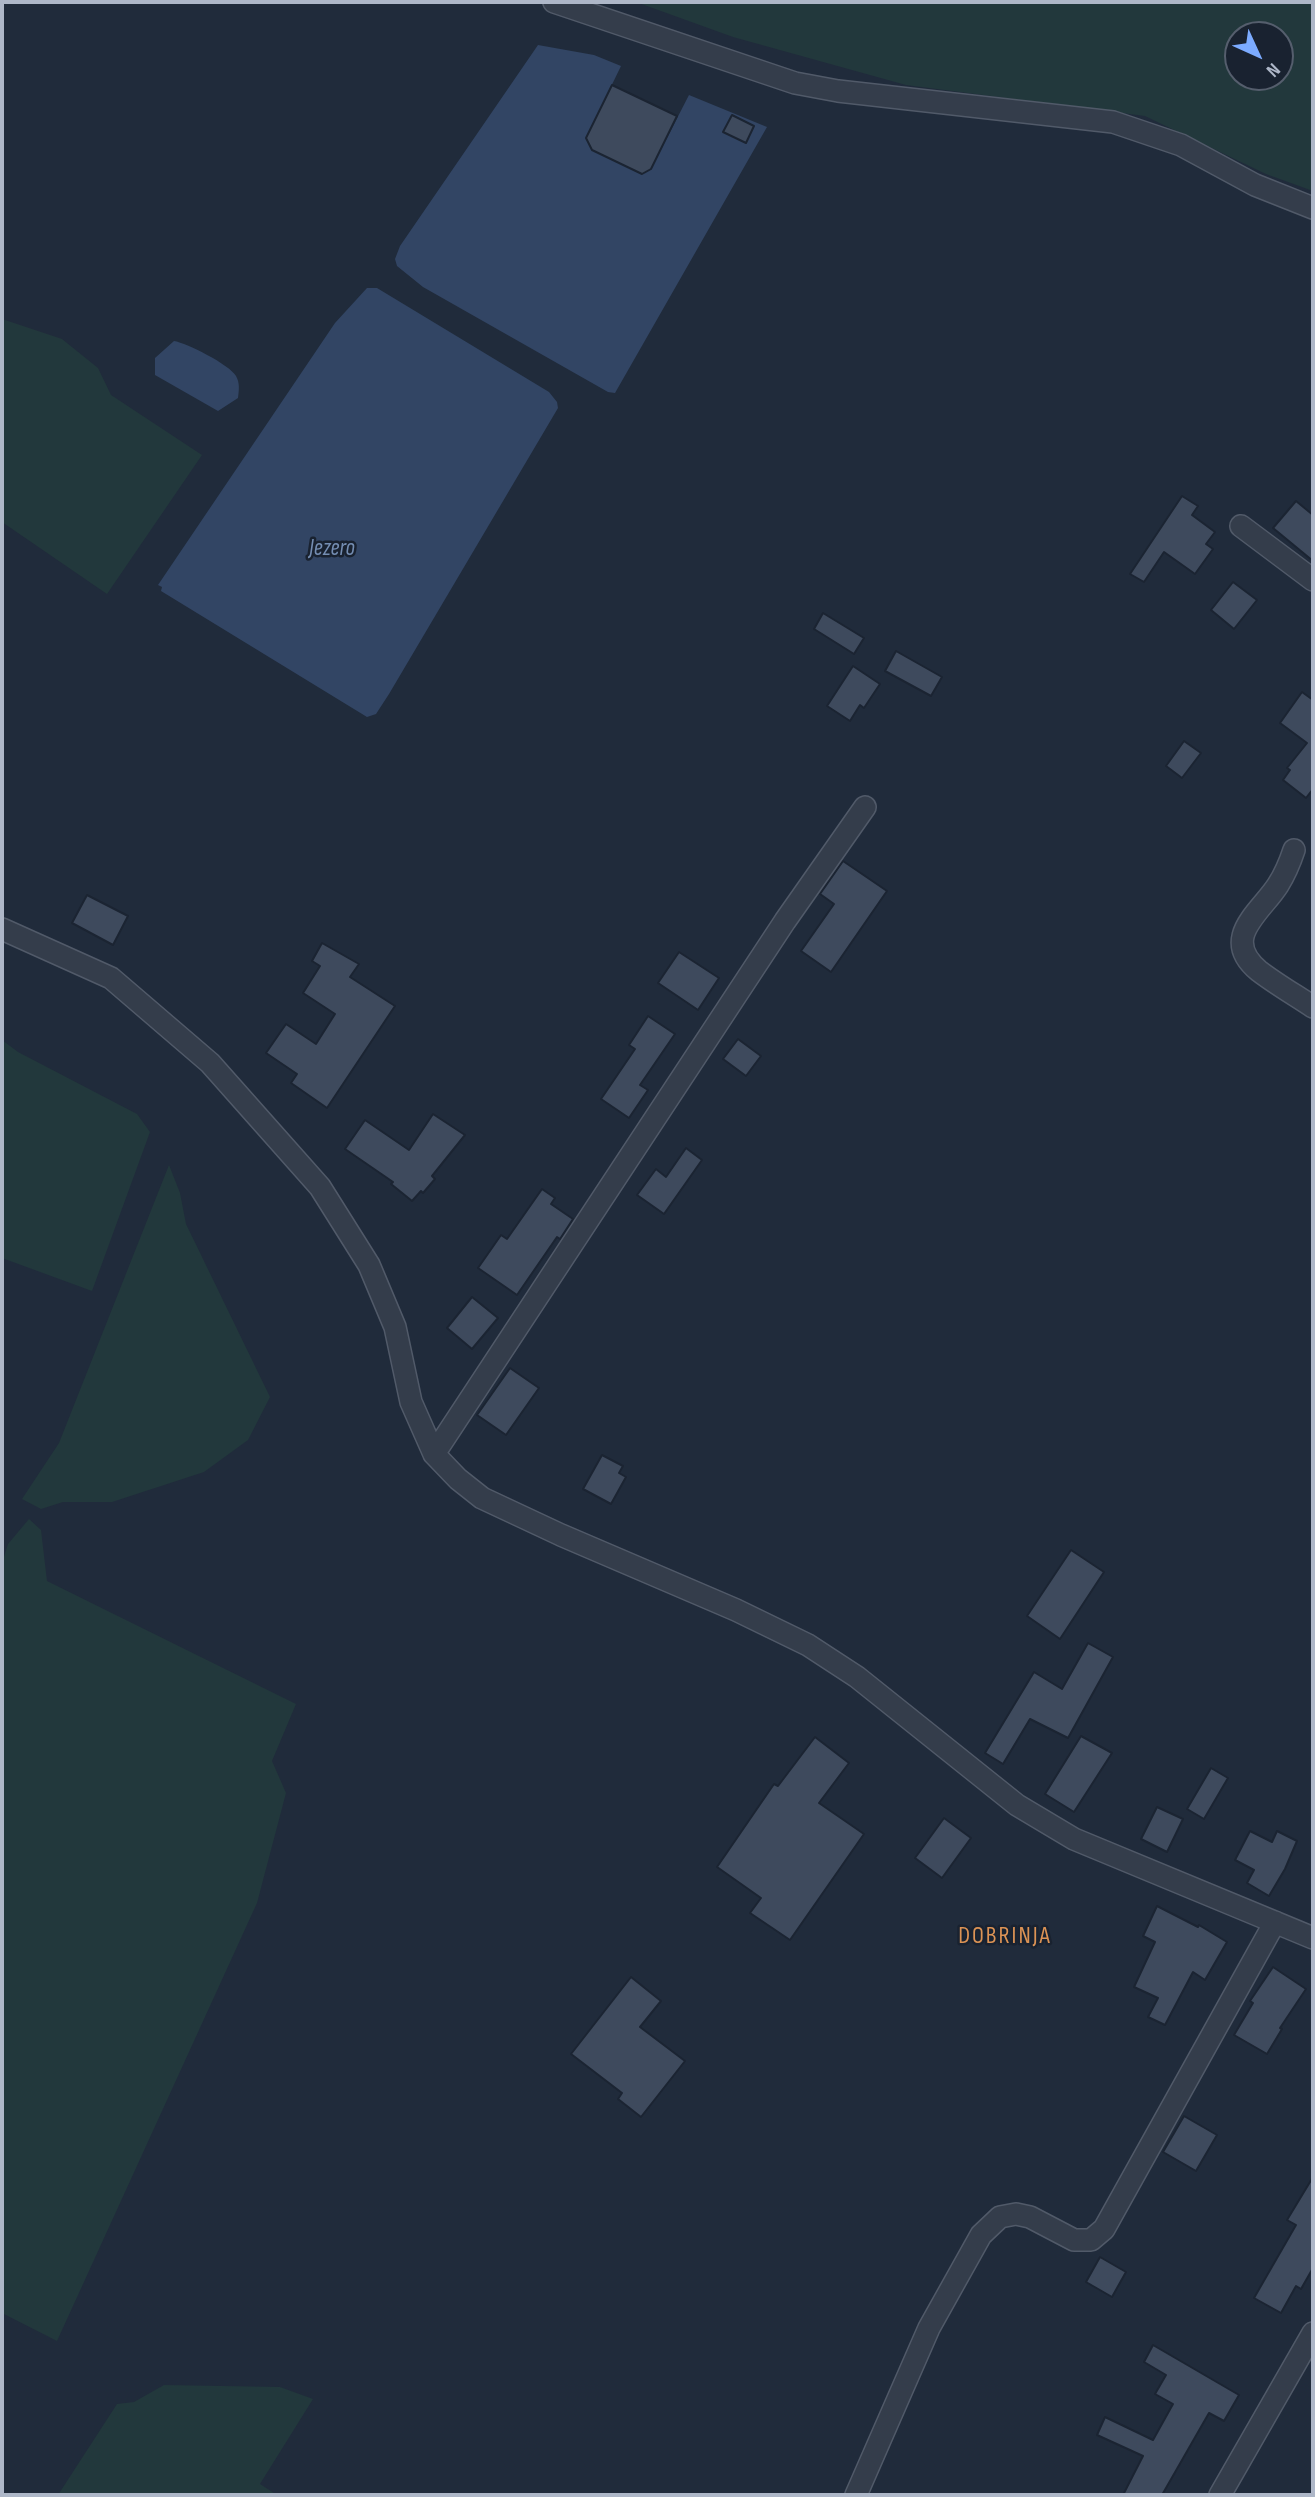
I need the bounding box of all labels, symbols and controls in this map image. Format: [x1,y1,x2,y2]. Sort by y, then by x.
north arrow [1224,21,1294,91]
text: N [1261,58,1285,82]
water label: Jezero [309,535,355,563]
district label: DOBRINJA [959,1923,1051,1951]

